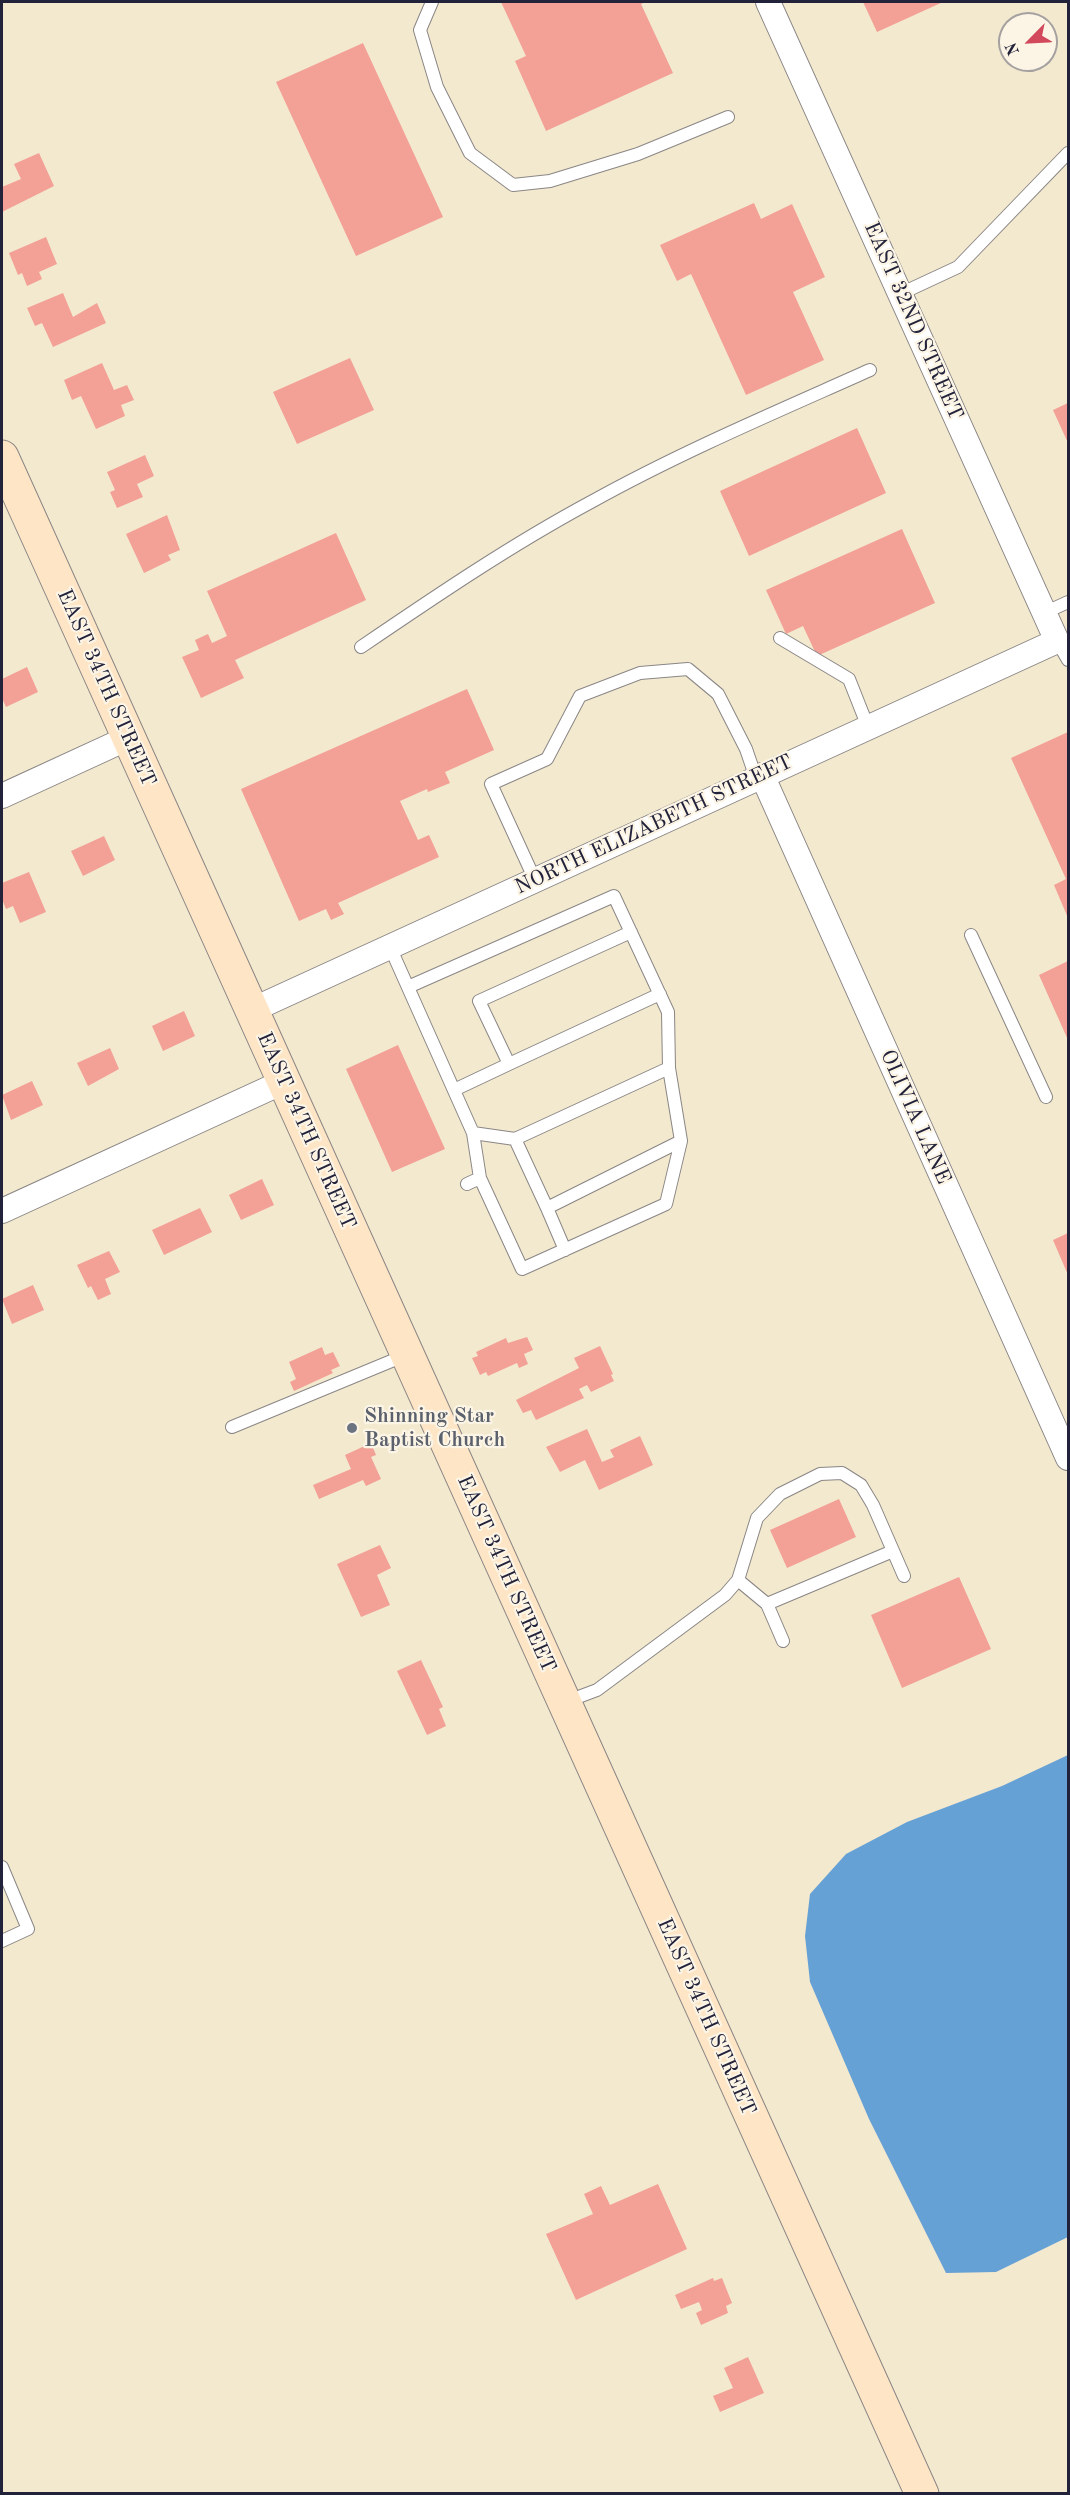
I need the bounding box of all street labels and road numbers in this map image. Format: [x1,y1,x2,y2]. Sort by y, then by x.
street label: EAST 32ND STREET [858,218,968,424]
street label: EAST 34TH STREET [51,585,161,791]
street label: NORTH ELIZABETH STREET [511,749,797,901]
street label: EAST 34TH STREET [251,1028,361,1234]
street label: OLIVIA LANE [874,1046,956,1188]
street label: EAST 34TH STREET [451,1471,561,1677]
street label: EAST 34TH STREET [651,1914,761,2120]

